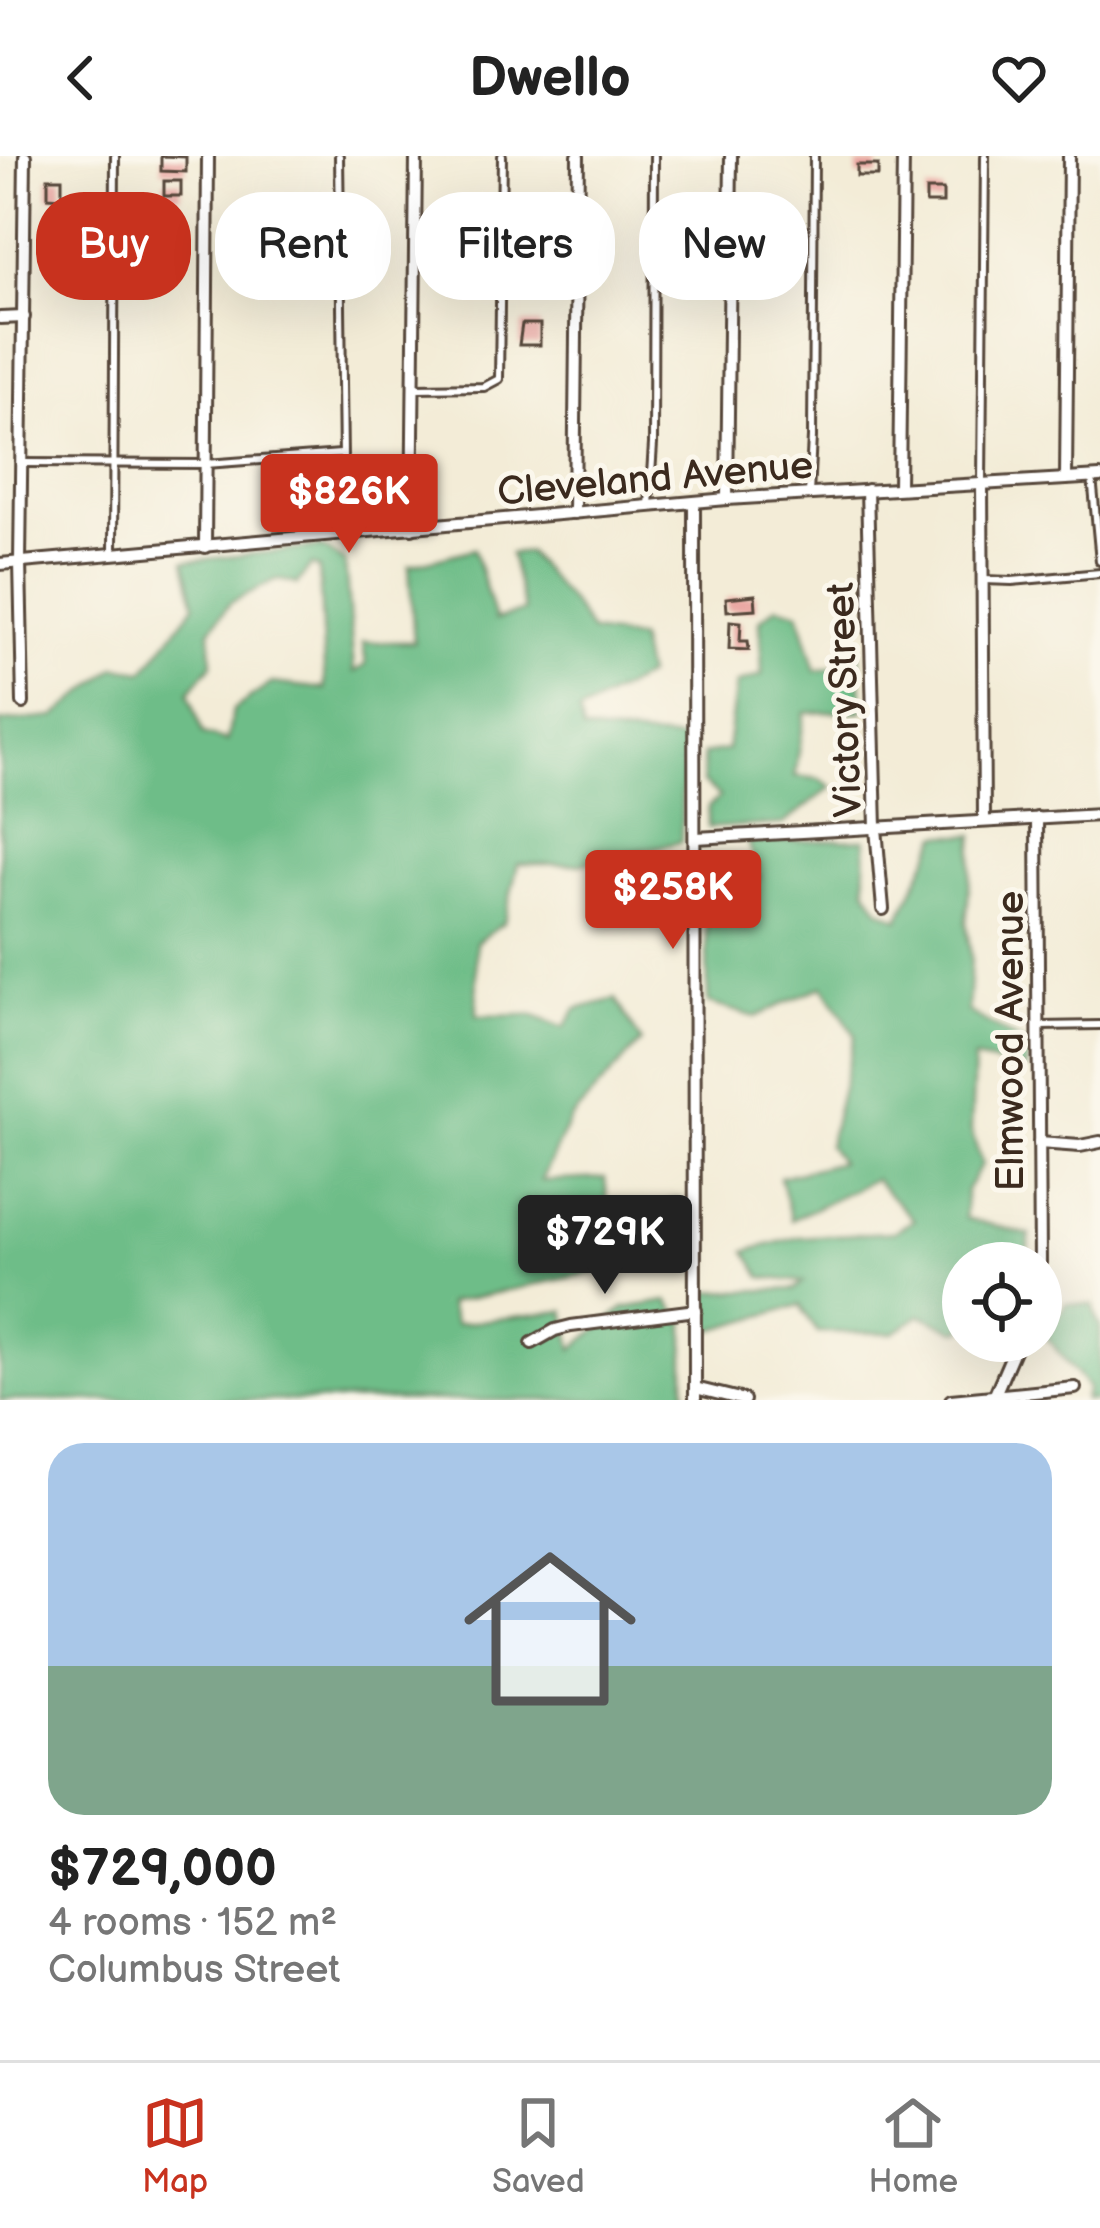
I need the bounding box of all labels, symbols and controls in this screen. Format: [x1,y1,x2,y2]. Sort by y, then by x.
icon: back [48,45,114,111]
icon: heart [986,45,1052,111]
text: Dwello [469,46,631,111]
chip: Buy [36,192,191,300]
chip: Rent [215,192,391,300]
chip: Filters [415,192,615,300]
chip: New [639,192,808,300]
street label: Cleveland Avenue [495,442,815,517]
pin: $826K [265,454,433,556]
text: $826K [288,469,410,516]
street label: Victory Street [818,582,873,818]
pin: $258K [589,850,757,952]
text: $258K [612,865,734,912]
street label: Elmwood Avenue [988,891,1035,1191]
pin: $729K [521,1195,689,1297]
text: $729K [545,1210,665,1257]
map controls [942,1242,1062,1362]
button: locate [942,1242,1062,1362]
icon: home [442,1521,658,1737]
text: $729,000 [48,1839,277,1900]
text: 4 rooms · 152 m² [48,1900,337,1947]
text: Columbus Street [48,1947,340,1994]
tab: Map [142,2090,208,2202]
tab: Saved [492,2090,585,2202]
tab: Home [868,2090,958,2202]

